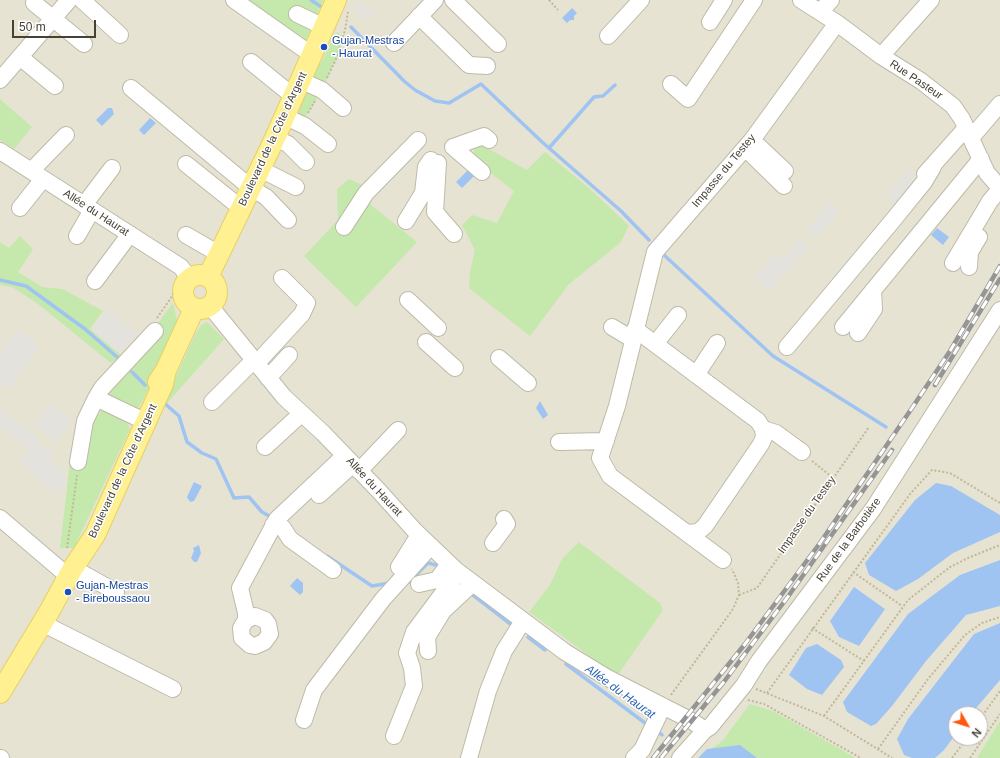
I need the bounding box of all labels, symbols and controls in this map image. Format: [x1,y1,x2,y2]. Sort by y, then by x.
scale bar [14,12,98,38]
text: 50 m [19,20,46,34]
place label: Gujan-Mestras - Haurat [332,34,404,60]
marker: Gujan-Mestras - Haurat [319,42,329,52]
street label: Rue Pasteur [887,57,945,103]
street label: Boulevard de la Côte d'Argent [236,70,310,208]
street label: Impasse du Testey [689,132,759,210]
street label: Allée du Haurat [61,187,131,239]
street label: Boulevard de la Côte d'Argent [86,402,160,540]
street label: Allée du Haurat [343,455,405,519]
street label: Impasse du Testey [775,474,839,556]
street label: Rue de la Barbotière [814,495,884,585]
place label: Gujan-Mestras - Bireboussaou [76,579,150,605]
marker: Gujan-Mestras - Bireboussaou [63,587,73,597]
water label: Allée du Haurat [582,662,658,722]
north arrow [948,706,988,746]
text: N [969,726,984,740]

